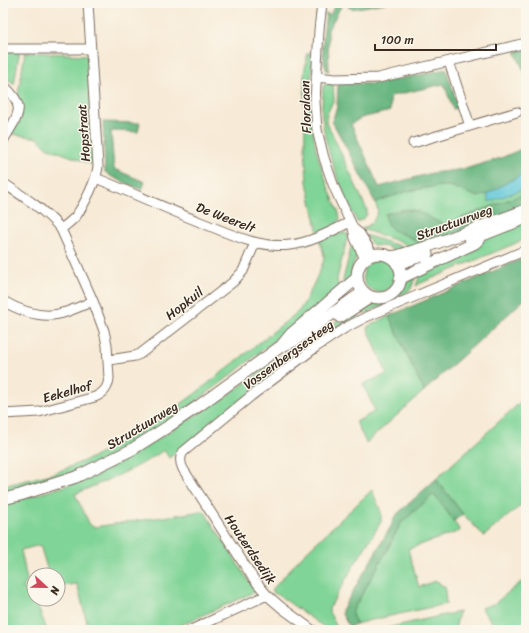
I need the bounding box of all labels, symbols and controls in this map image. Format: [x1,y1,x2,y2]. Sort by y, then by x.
scale bar [375,26,496,52]
text: 100 m [381,29,414,51]
street label: Floralaan [293,80,318,134]
street label: Hopstraat [70,103,97,163]
street label: De Weerelt [193,196,260,240]
street label: Structuurweg [413,198,496,247]
street label: Hopkuil [160,281,209,326]
street label: Vossenbergsesteeg [238,313,339,395]
street label: Eekelhof [40,373,97,409]
street label: Structuurweg [102,395,183,456]
street label: Houterdsedijk [218,509,283,589]
north arrow [26,567,66,607]
text: N [44,583,65,598]

